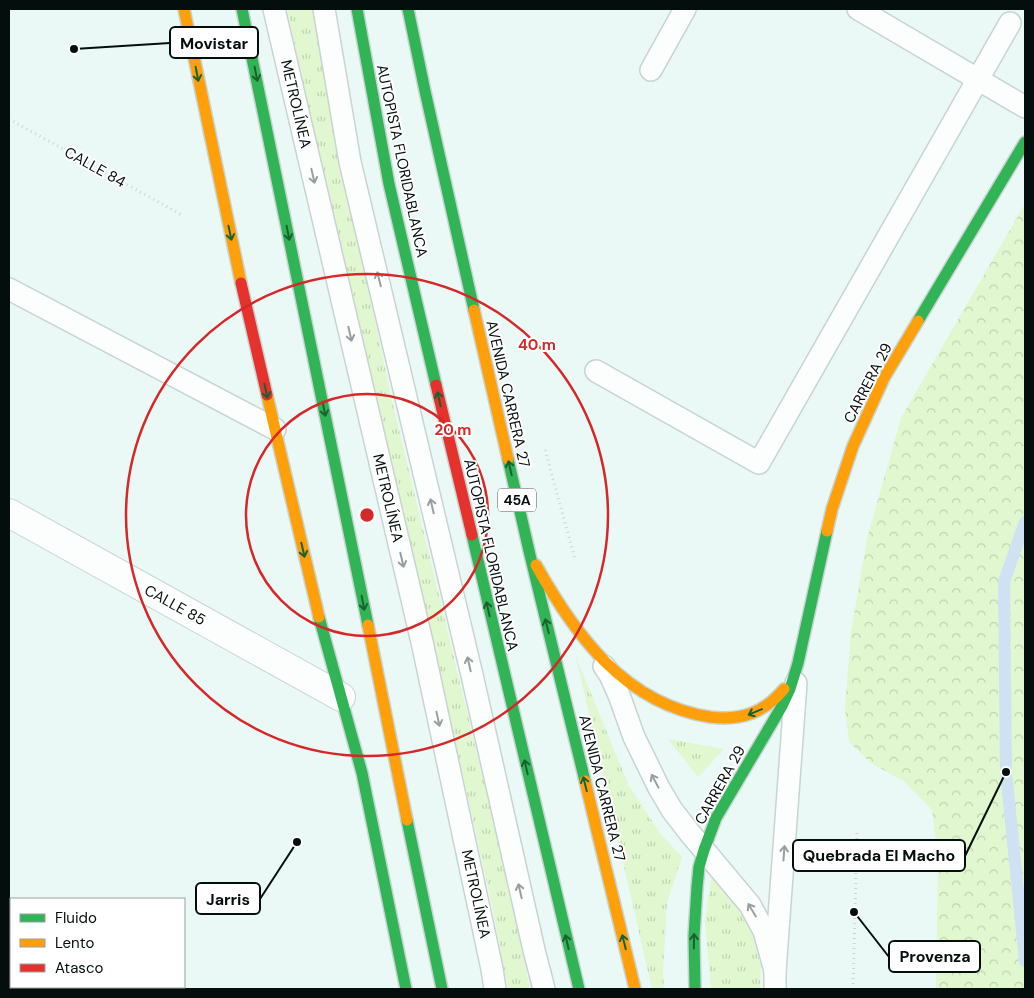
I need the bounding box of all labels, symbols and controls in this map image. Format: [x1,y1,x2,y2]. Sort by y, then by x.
callout: Movistar [170,27,258,58]
text: Movistar [180,33,249,54]
street label: METROLÍNEA [276,58,316,150]
street label: AUTOPISTA FLORIDABLANCA [372,63,432,259]
one-way arrow [193,65,203,81]
one-way arrow [251,65,261,81]
street label: CALLE 84 [61,142,129,192]
one-way arrow [309,167,318,183]
one-way arrow [226,224,235,240]
one-way arrow [284,224,293,240]
one-way arrow [374,272,383,288]
street label: AVENIDA CARRERA 27 [481,318,535,470]
one-way arrow [346,325,355,341]
text: 40 m [518,335,556,355]
street label: CARRERA 29 [839,339,897,427]
one-way arrow [262,383,271,399]
one-way arrow [434,392,443,408]
one-way arrow [319,401,329,417]
text: 20 m [435,420,471,440]
street label: METROLÍNEA [368,452,408,544]
street label: AUTOPISTA FLORIDABLANCA [459,457,523,653]
one-way arrow [505,460,514,476]
road number: 45A [498,488,536,512]
one-way arrow [427,498,436,514]
centre of rings [358,506,376,524]
one-way arrow [299,541,308,557]
one-way arrow [398,552,407,568]
street label: CALLE 85 [141,580,209,630]
one-way arrow [359,594,368,610]
one-way arrow [483,601,493,617]
one-way arrow [542,619,551,635]
one-way arrow [464,656,473,672]
one-way arrow [748,707,763,717]
one-way arrow [434,710,443,726]
street label: AVENIDA CARRERA 27 [574,713,630,863]
street label: CARRERA 29 [690,742,750,828]
one-way arrow [521,759,530,775]
one-way arrow [650,773,660,788]
one-way arrow [580,776,589,792]
callout: Quebrada El Macho [793,840,965,871]
text: Quebrada El Macho [803,845,955,866]
one-way arrow [779,846,789,862]
street label: METROLÍNEA [457,848,495,940]
callout: Jarris [196,883,260,914]
one-way arrow [515,883,525,899]
text: Jarris [206,889,250,910]
legend [10,898,185,988]
one-way arrow [747,903,757,917]
text: Fluido [55,908,97,928]
text: Lento [55,933,94,953]
one-way arrow [690,933,699,949]
one-way arrow [562,934,571,950]
one-way arrow [619,934,628,950]
callout: Provenza [889,941,980,972]
text: Provenza [899,946,971,967]
text: Atasco [55,958,103,978]

